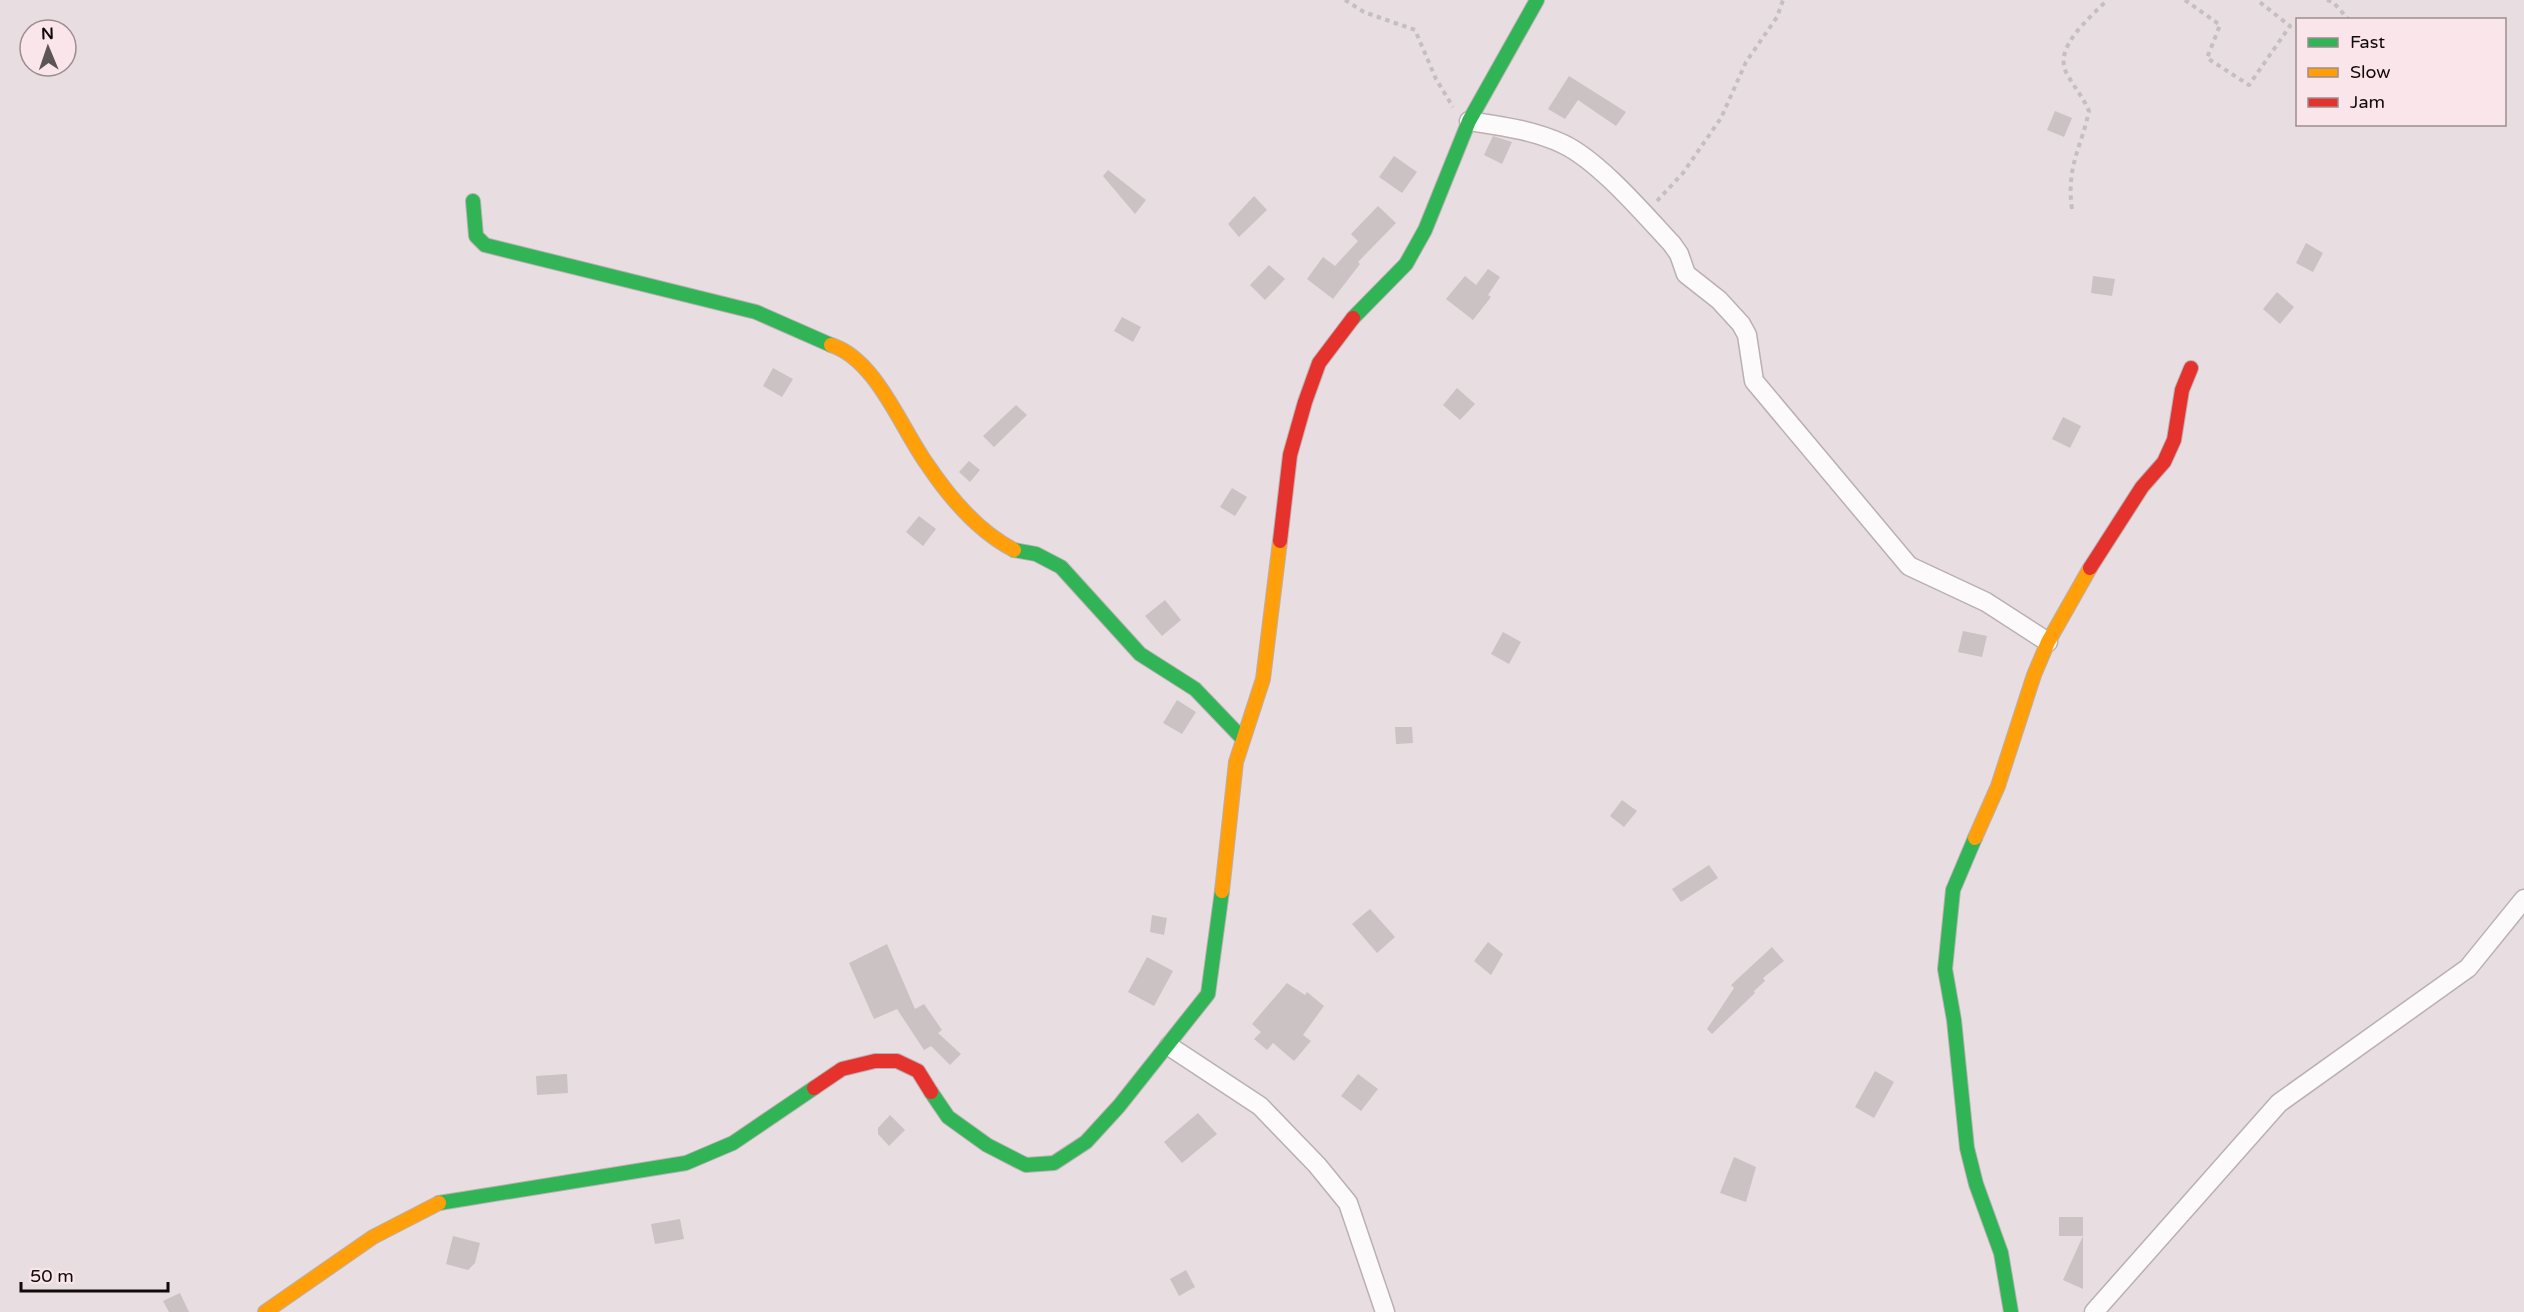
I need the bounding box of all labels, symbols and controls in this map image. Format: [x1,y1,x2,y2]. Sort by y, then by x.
north arrow [18,18,78,78]
legend [2296,18,2506,126]
text: N [41,24,54,44]
text: Fast [2350,31,2385,53]
text: Slow [2350,61,2391,83]
text: Jam [2350,91,2385,113]
scale bar [21,1255,168,1293]
text: 50 m [30,1265,74,1287]

